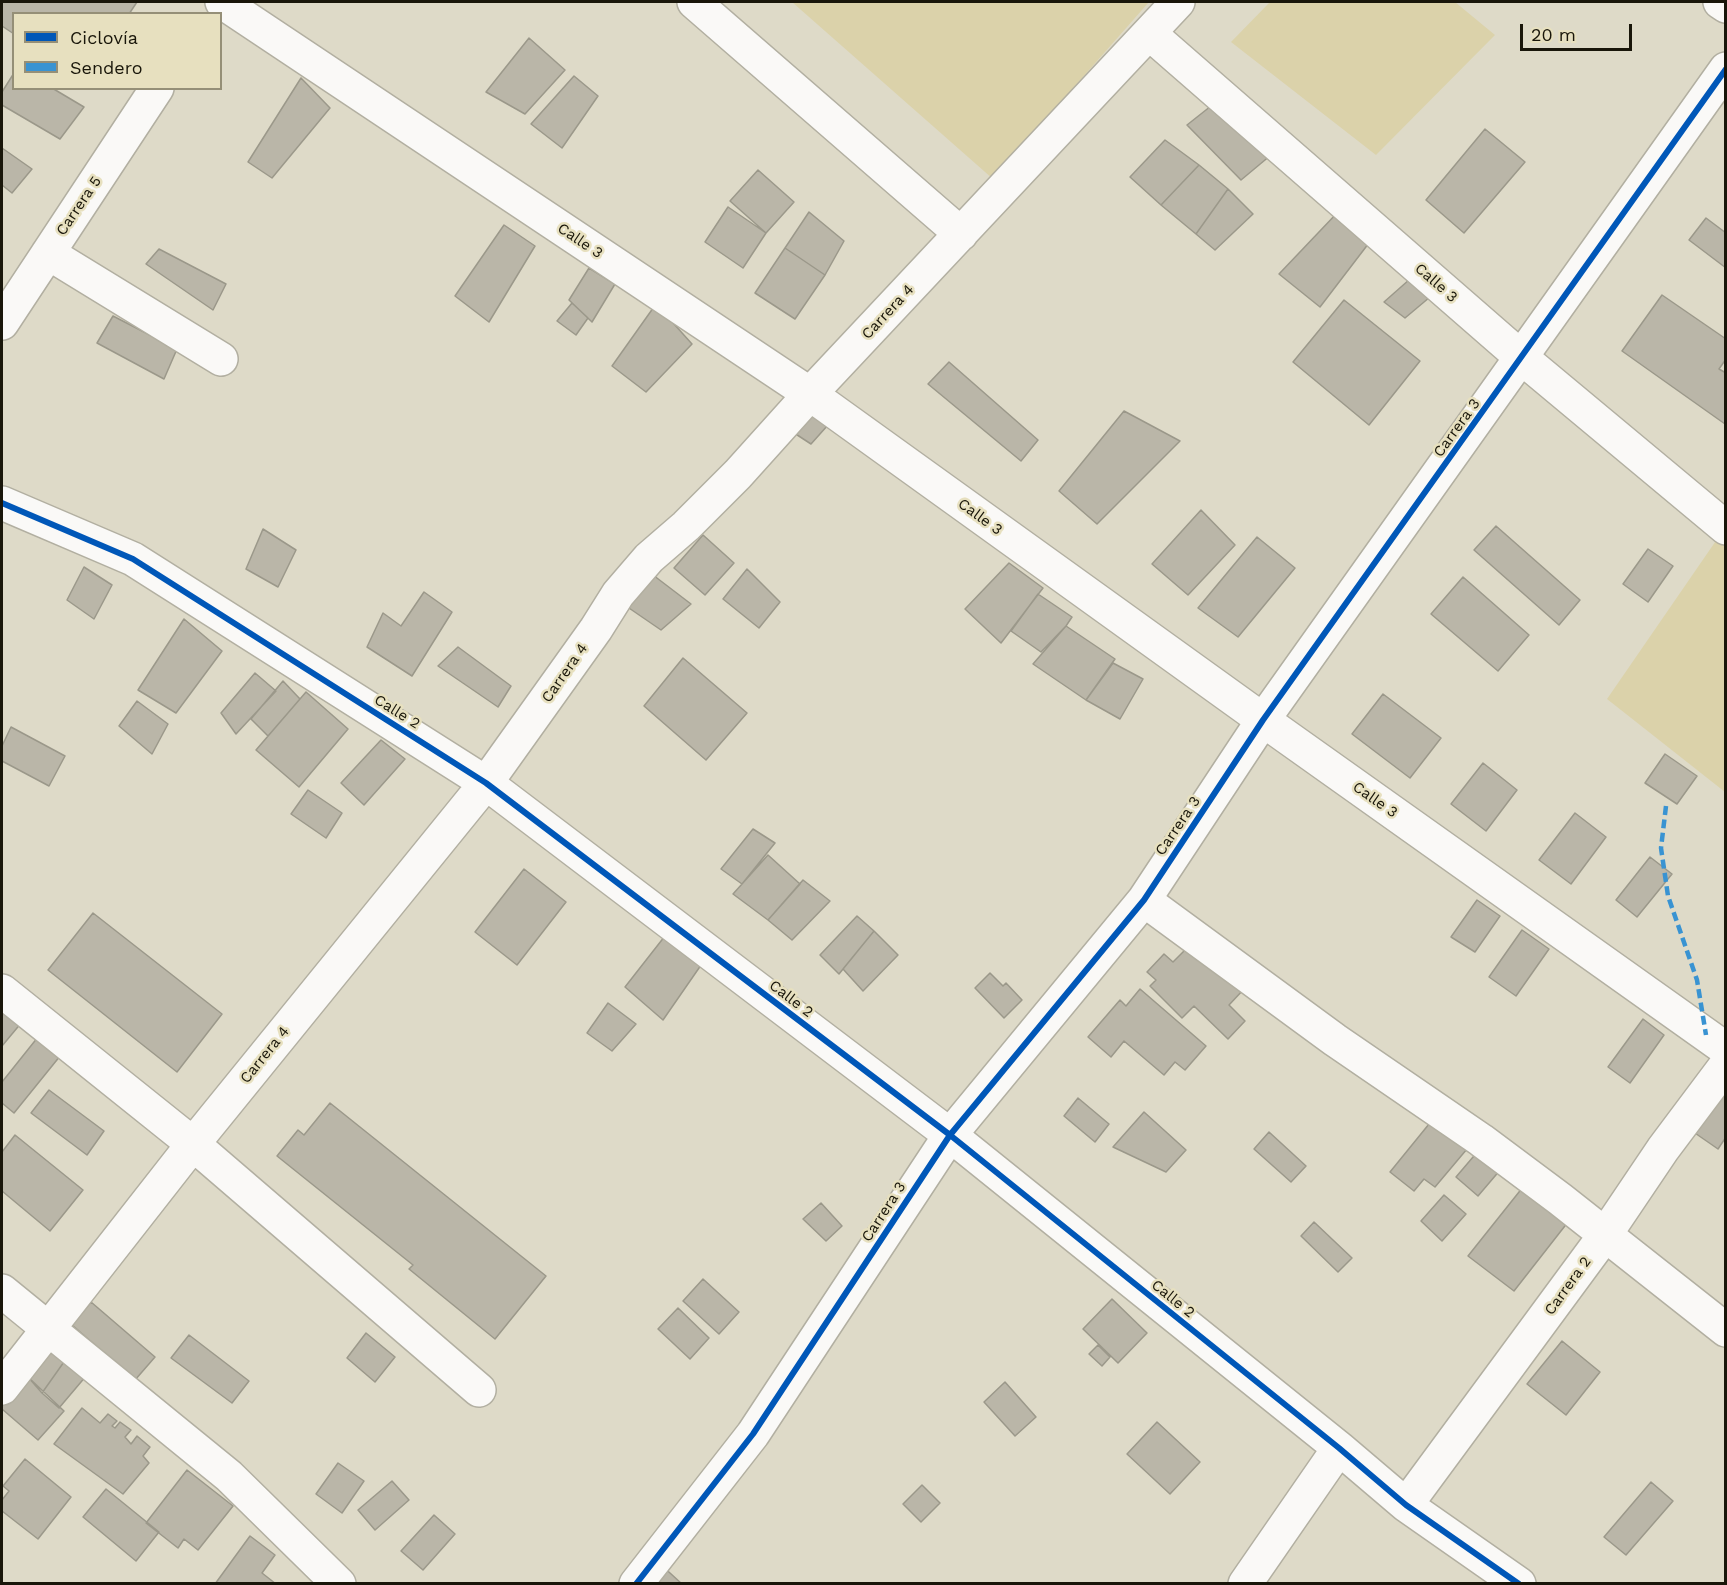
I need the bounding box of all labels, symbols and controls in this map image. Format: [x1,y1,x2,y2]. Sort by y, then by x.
legend [12,12,222,90]
scale bar [1523,12,1636,50]
text: 20 m [1531,24,1576,45]
text: Ciclovía [70,27,138,48]
text: Sendero [70,57,143,78]
street label: Carrera 5 [53,173,105,239]
street label: Calle 3 [554,219,606,263]
street label: Calle 3 [1411,260,1461,306]
street label: Carrera 4 [858,281,918,343]
street label: Carrera 3 [1430,395,1484,461]
street label: Calle 3 [954,495,1006,539]
street label: Carrera 4 [538,640,592,706]
street label: Calle 2 [371,691,423,733]
street label: Calle 3 [1349,778,1401,822]
street label: Carrera 3 [1152,793,1204,859]
street label: Calle 2 [765,977,817,1021]
street label: Carrera 4 [237,1023,293,1087]
street label: Carrera 3 [858,1179,910,1245]
street label: Carrera 2 [1541,1253,1595,1319]
street label: Calle 2 [1148,1276,1198,1322]

